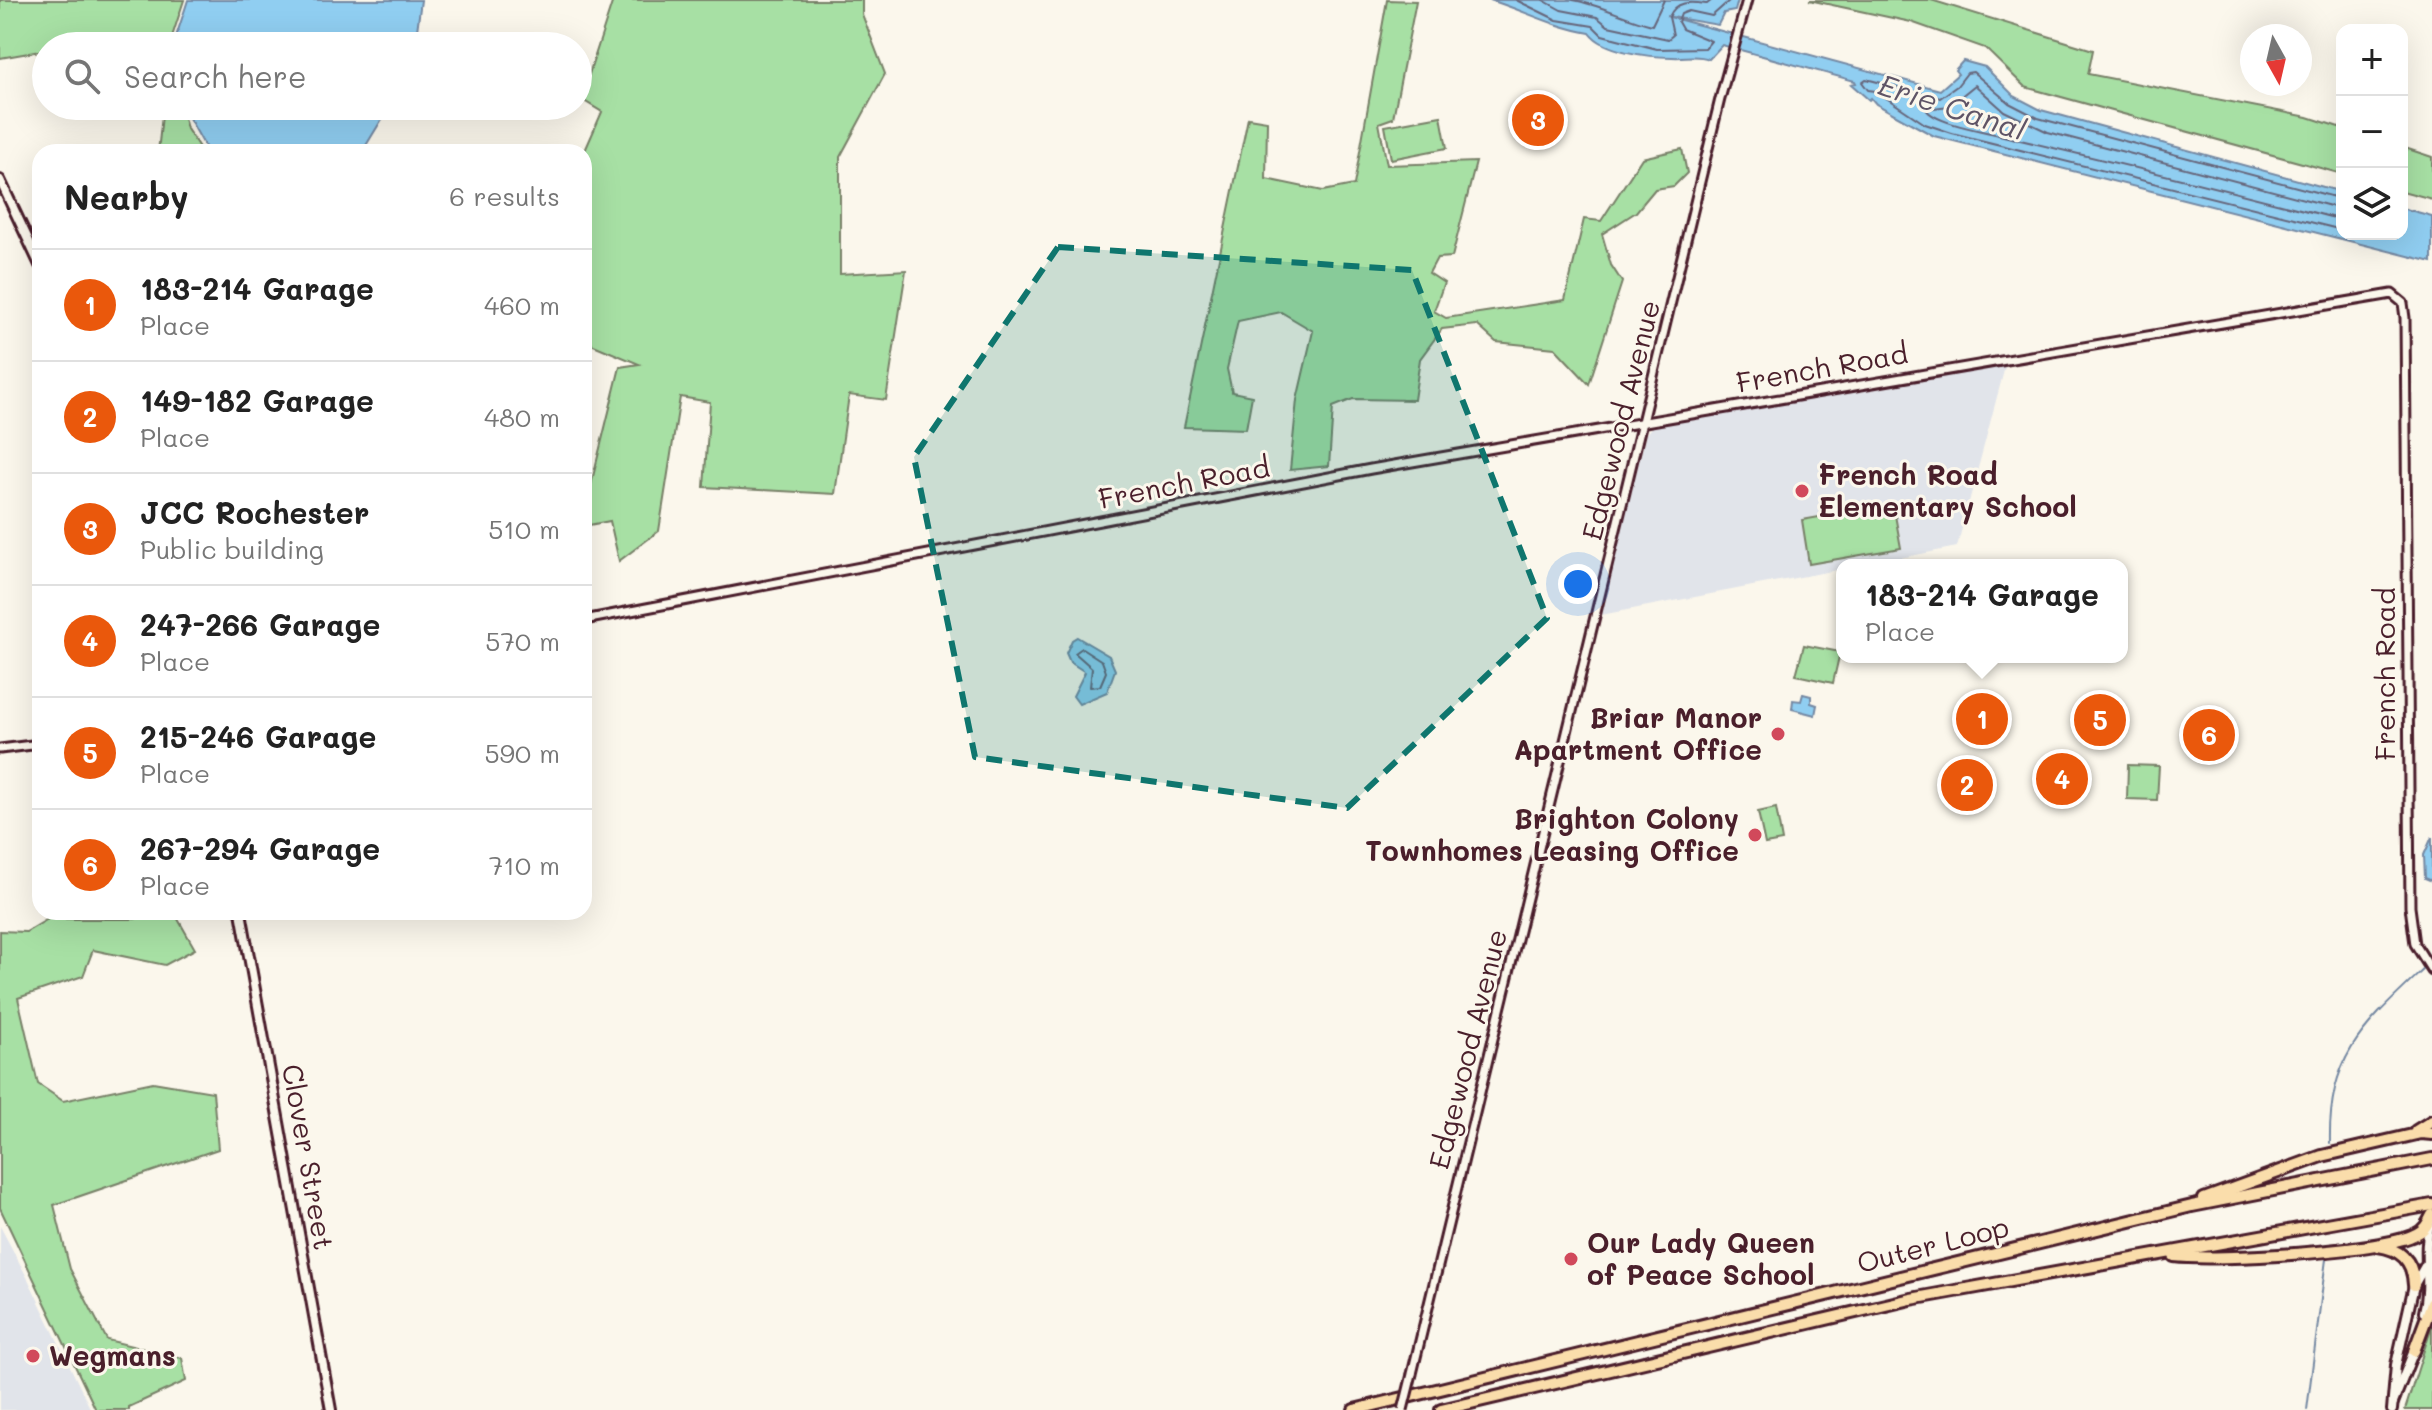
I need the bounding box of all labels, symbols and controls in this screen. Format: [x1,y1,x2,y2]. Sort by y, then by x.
north arrow [2240,24,2312,96]
map controls [2336,24,2408,240]
button: + [2336,24,2408,96]
search box [32,32,592,120]
icon: search [60,54,104,98]
text: Search here [124,56,307,96]
water label: Erie Canal [1874,64,2032,149]
pin: 3 [1512,90,1564,150]
button: − [2336,96,2408,168]
button: layers [2336,168,2408,240]
text: Nearby [64,174,189,219]
text: 6 results [449,179,560,213]
text: 183-214 Garage [140,268,374,308]
text: 1 [84,288,96,322]
text: 460 m [484,288,560,322]
street label: Edgewood Avenue [1573,296,1667,543]
text: Place [140,308,210,342]
street label: French Road [1733,334,1910,400]
text: 149-182 Garage [140,380,374,420]
text: 2 [83,400,97,434]
text: 480 m [484,400,560,434]
text: Place [140,420,210,454]
street label: French Road [1095,448,1272,516]
place label: French Road Elementary School [1818,456,2077,525]
marker: French Road Elementary School [1793,482,1811,500]
text: JCC Rochester [140,492,369,532]
text: 3 [82,512,98,546]
text: 510 m [488,512,560,546]
text: Public building [140,532,324,566]
popup [1836,559,2128,663]
your location [1558,564,1598,604]
text: 183-214 Garage [1865,574,2099,614]
street label: French Road [2366,587,2402,761]
text: 247-266 Garage [140,604,380,644]
text: Place [1865,614,1935,648]
text: 4 [82,624,98,658]
text: 570 m [485,624,560,658]
text: Place [140,644,210,678]
pin: 1 [1956,689,2008,749]
pin: 5 [2074,690,2126,750]
place label: Briar Manor Apartment Office [1514,699,1762,767]
pin: 6 [2183,705,2235,765]
text: 215-246 Garage [140,716,376,756]
marker: Briar Manor Apartment Office [1769,725,1787,743]
text: 5 [82,736,98,770]
text: 590 m [484,736,560,770]
pin: 4 [2036,749,2088,809]
pin: 2 [1941,755,1993,815]
text: Place [140,756,210,790]
place label: Brighton Colony Townhomes Leasing Office [1365,800,1739,868]
marker: Brighton Colony Townhomes Leasing Office [1746,826,1764,844]
text: 267-294 Garage [140,828,380,868]
text: 6 [82,848,98,882]
text: 710 m [489,848,560,882]
text: Place [140,868,210,902]
street label: Edgewood Avenue [1420,925,1514,1172]
street label: Clover Street [275,1061,343,1252]
street label: Outer Loop [1853,1208,2012,1280]
place label: Our Lady Queen of Peace School [1587,1224,1815,1292]
marker: Our Lady Queen of Peace School [1562,1250,1580,1268]
place label: Wegmans [49,1337,176,1373]
marker: Wegmans [24,1347,42,1365]

